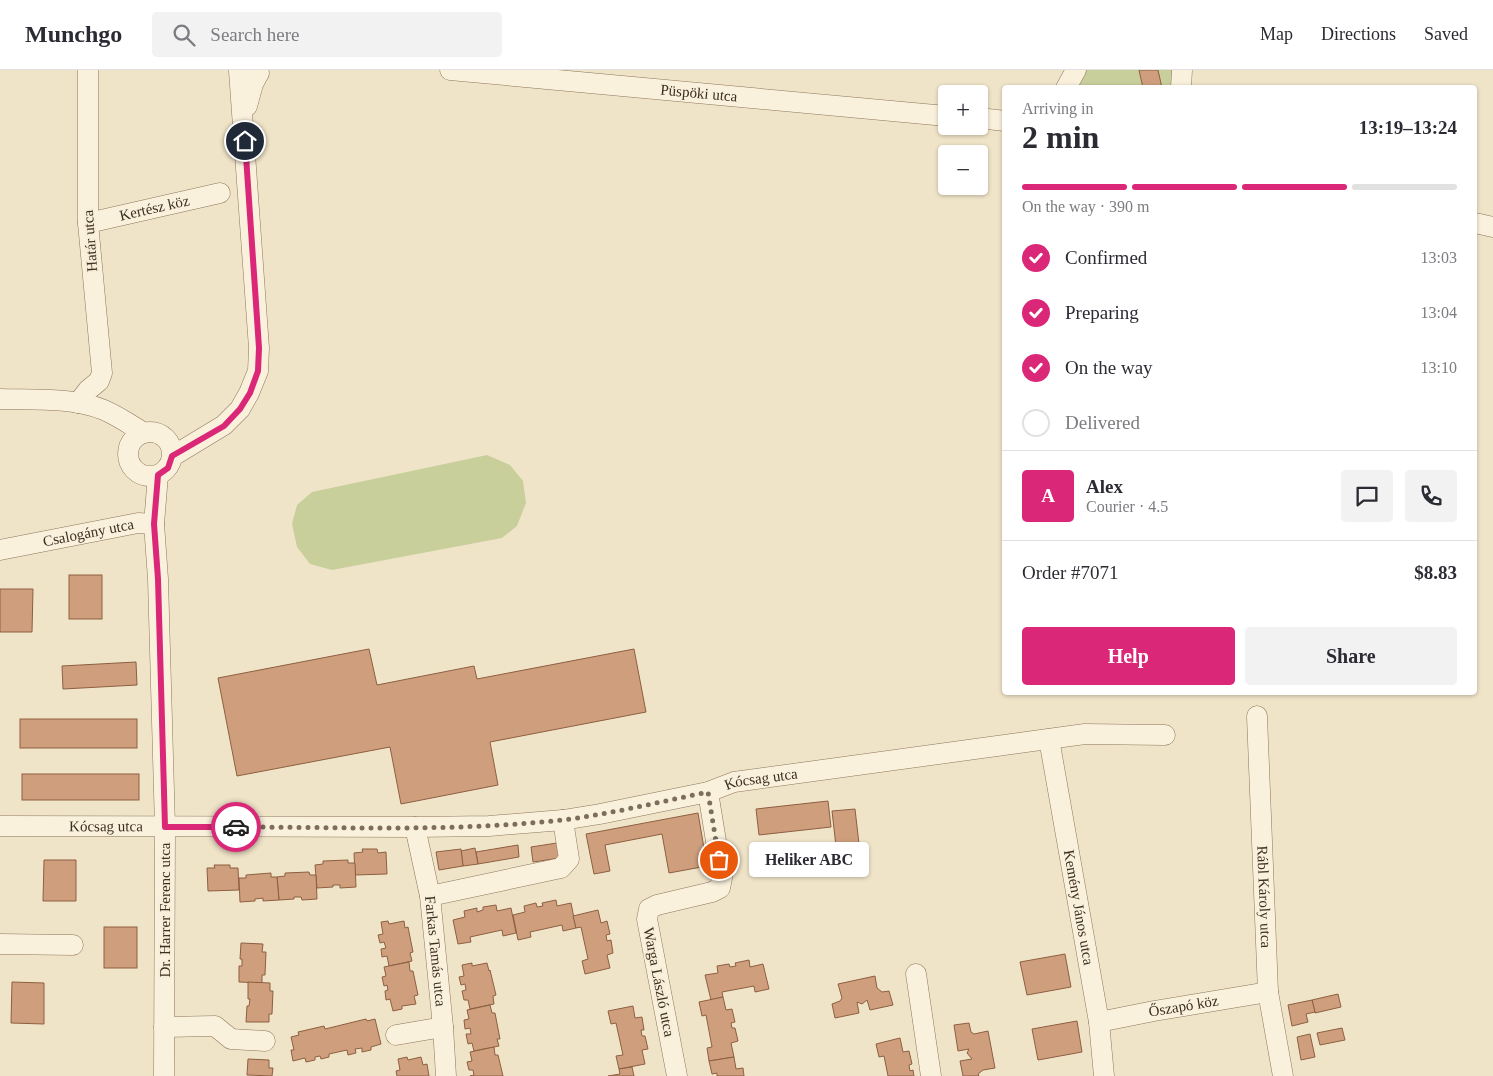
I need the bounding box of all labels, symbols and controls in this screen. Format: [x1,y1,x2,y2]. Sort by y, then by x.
search box [152,12,502,57]
text: Munchgo [25,21,122,47]
icon: search [170,21,198,49]
text: Search here [210,24,300,45]
text: Map [1260,24,1293,44]
text: Directions [1321,24,1396,44]
text: Saved [1424,24,1468,44]
street label: Püspöki utca [660,82,738,105]
map controls [938,85,988,195]
button: + [938,85,988,135]
text: Arriving in [1022,100,1094,117]
text: 13:19–13:24 [1359,117,1457,138]
text: 2 min [1022,119,1099,155]
pin [224,120,266,162]
icon: home [231,127,259,155]
button: − [938,145,988,195]
street label: Kertész köz [118,192,191,224]
text: On the way · 390 m [1022,198,1150,215]
street label: Határ utca [80,209,100,273]
icon: check [1022,244,1050,272]
text: Confirmed [1065,247,1147,268]
text: 13:03 [1421,249,1457,266]
icon: check [1022,299,1050,327]
text: Preparing [1065,302,1139,323]
text: 13:04 [1421,304,1457,321]
icon: check [1022,354,1050,382]
text: On the way [1065,357,1153,378]
text: 13:10 [1421,359,1457,376]
text: Delivered [1065,412,1140,433]
button: chat [1341,470,1393,522]
button: phone [1405,470,1457,522]
text: Alex [1086,476,1123,497]
text: A [1041,485,1055,506]
text: Courier · 4.5 [1086,498,1168,515]
street label: Csalogány utca [42,516,135,549]
text: Order #7071 [1022,562,1119,583]
text: $8.83 [1414,562,1457,583]
button: Help [1022,627,1235,685]
button: Share [1245,627,1457,685]
street label: Kócsag utca [722,765,799,793]
courier [211,802,261,852]
icon: car [222,813,250,841]
street label: Kócsag utca [69,818,143,834]
pin [698,839,740,881]
street label: Dr. Harrer Ferenc utca [157,842,173,977]
callout: Heliker ABC [749,842,869,878]
street label: Rábl Károly utca [1254,845,1274,949]
icon: bag [705,846,733,874]
street label: Kemény János utca [1061,849,1097,967]
text: Heliker ABC [765,851,853,868]
street label: Farkas Tamás utca [422,895,449,1008]
street label: Warga László utca [641,926,678,1038]
street label: Őszapó köz [1147,992,1220,1020]

